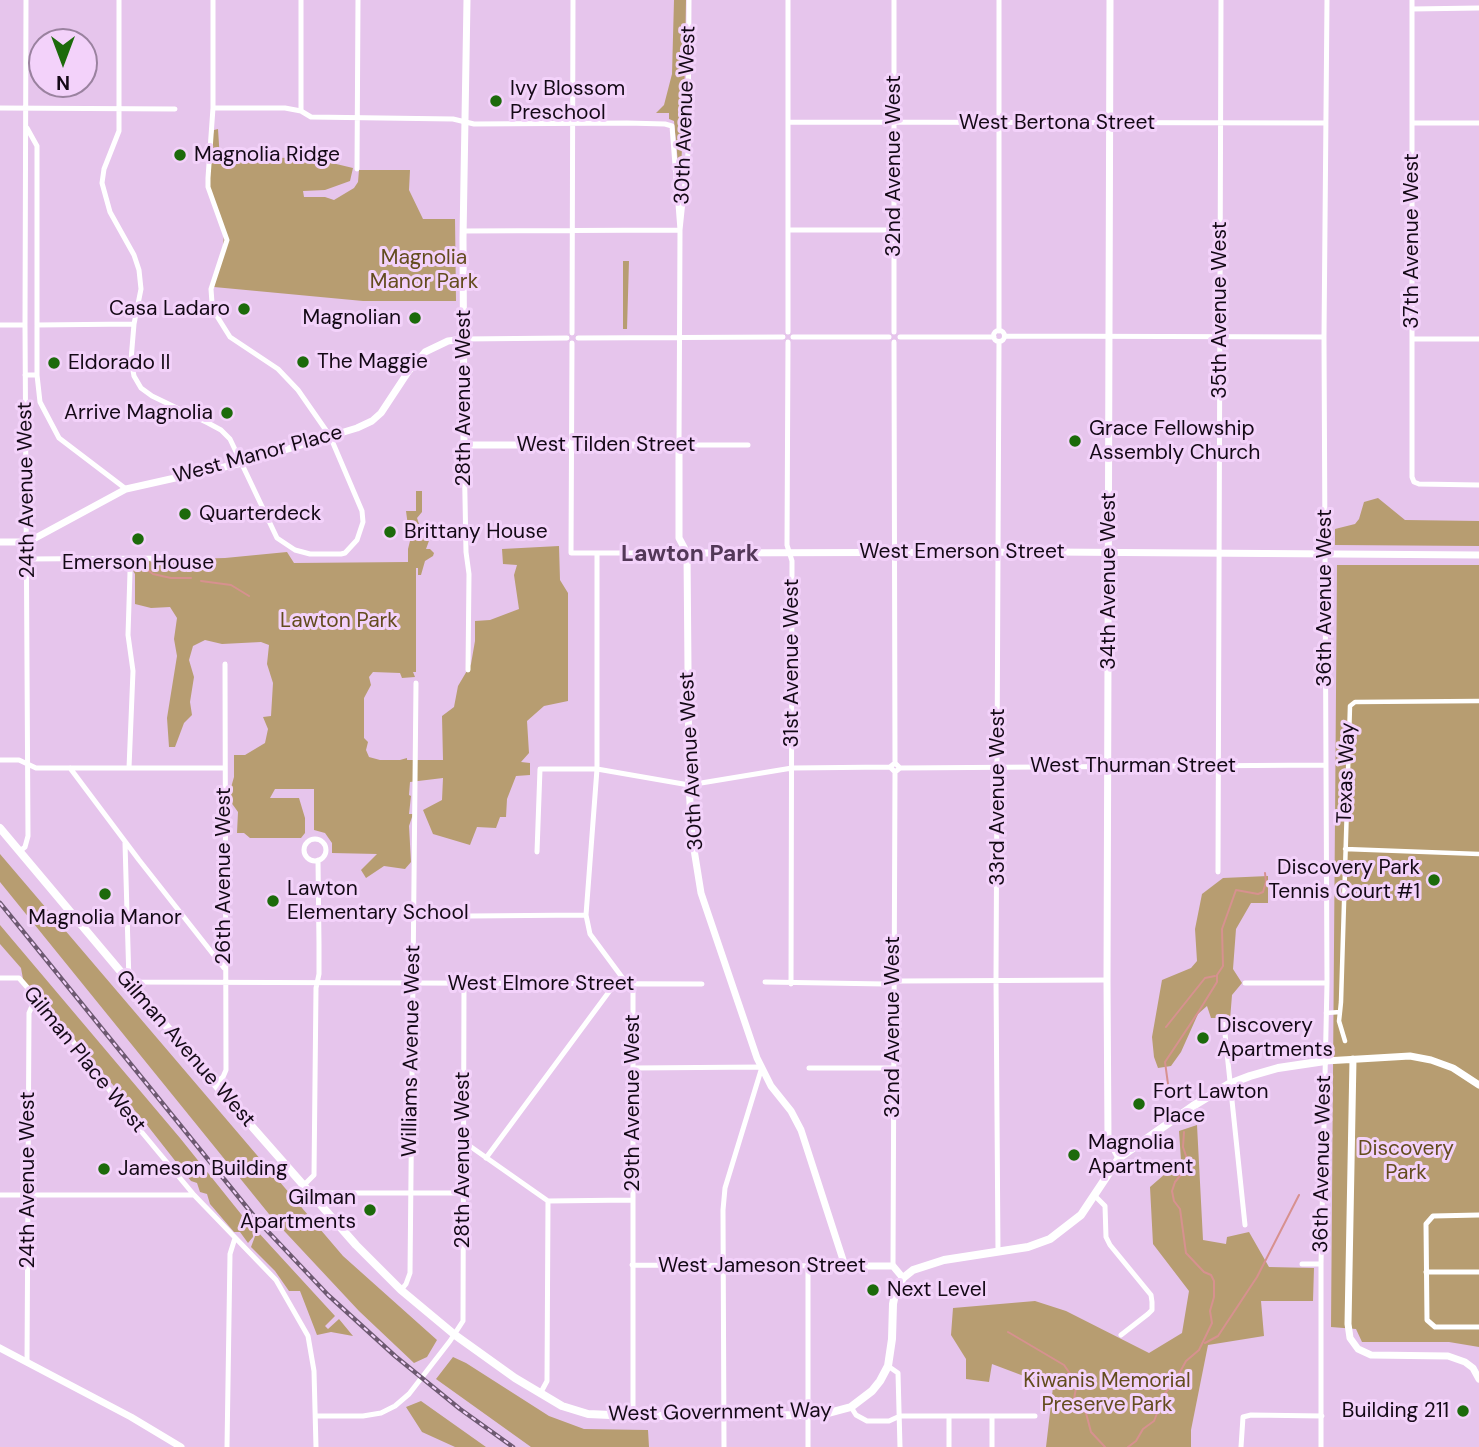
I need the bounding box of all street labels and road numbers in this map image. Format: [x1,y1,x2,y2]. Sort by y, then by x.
street label: 30th Avenue West [670,25,702,205]
street label: 32nd Avenue West [881,75,907,257]
street label: West Bertona Street [959,110,1155,136]
street label: 37th Avenue West [1399,153,1425,329]
street label: 35th Avenue West [1207,221,1233,399]
street label: 28th Avenue West [451,310,477,486]
street label: 24th Avenue West [13,401,41,579]
street label: West Manor Place [171,420,345,490]
street label: West Tilden Street [517,432,695,458]
street label: 34th Avenue West [1096,492,1122,670]
street label: 36th Avenue West [1312,509,1338,687]
street label: West Emerson Street [859,539,1065,565]
street label: 31st Avenue West [779,579,805,747]
street label: 30th Avenue West [675,671,709,851]
street label: 33rd Avenue West [985,708,1011,886]
street label: Texas Way [1333,722,1361,824]
street label: West Thurman Street [1030,753,1236,779]
street label: 26th Avenue West [211,787,237,965]
street label: 32nd Avenue West [880,936,906,1118]
street label: Williams Avenue West [398,945,426,1157]
street label: Gilman Avenue West [110,965,260,1133]
street label: West Elmore Street [447,971,635,997]
street label: Gilman Place West [17,982,151,1138]
street label: 29th Avenue West [620,1014,646,1192]
street label: 28th Avenue West [450,1072,476,1248]
street label: 36th Avenue West [1309,1075,1337,1253]
street label: 24th Avenue West [15,1092,41,1268]
street label: West Jameson Street [658,1253,866,1279]
street label: West Government Way [608,1398,832,1428]

